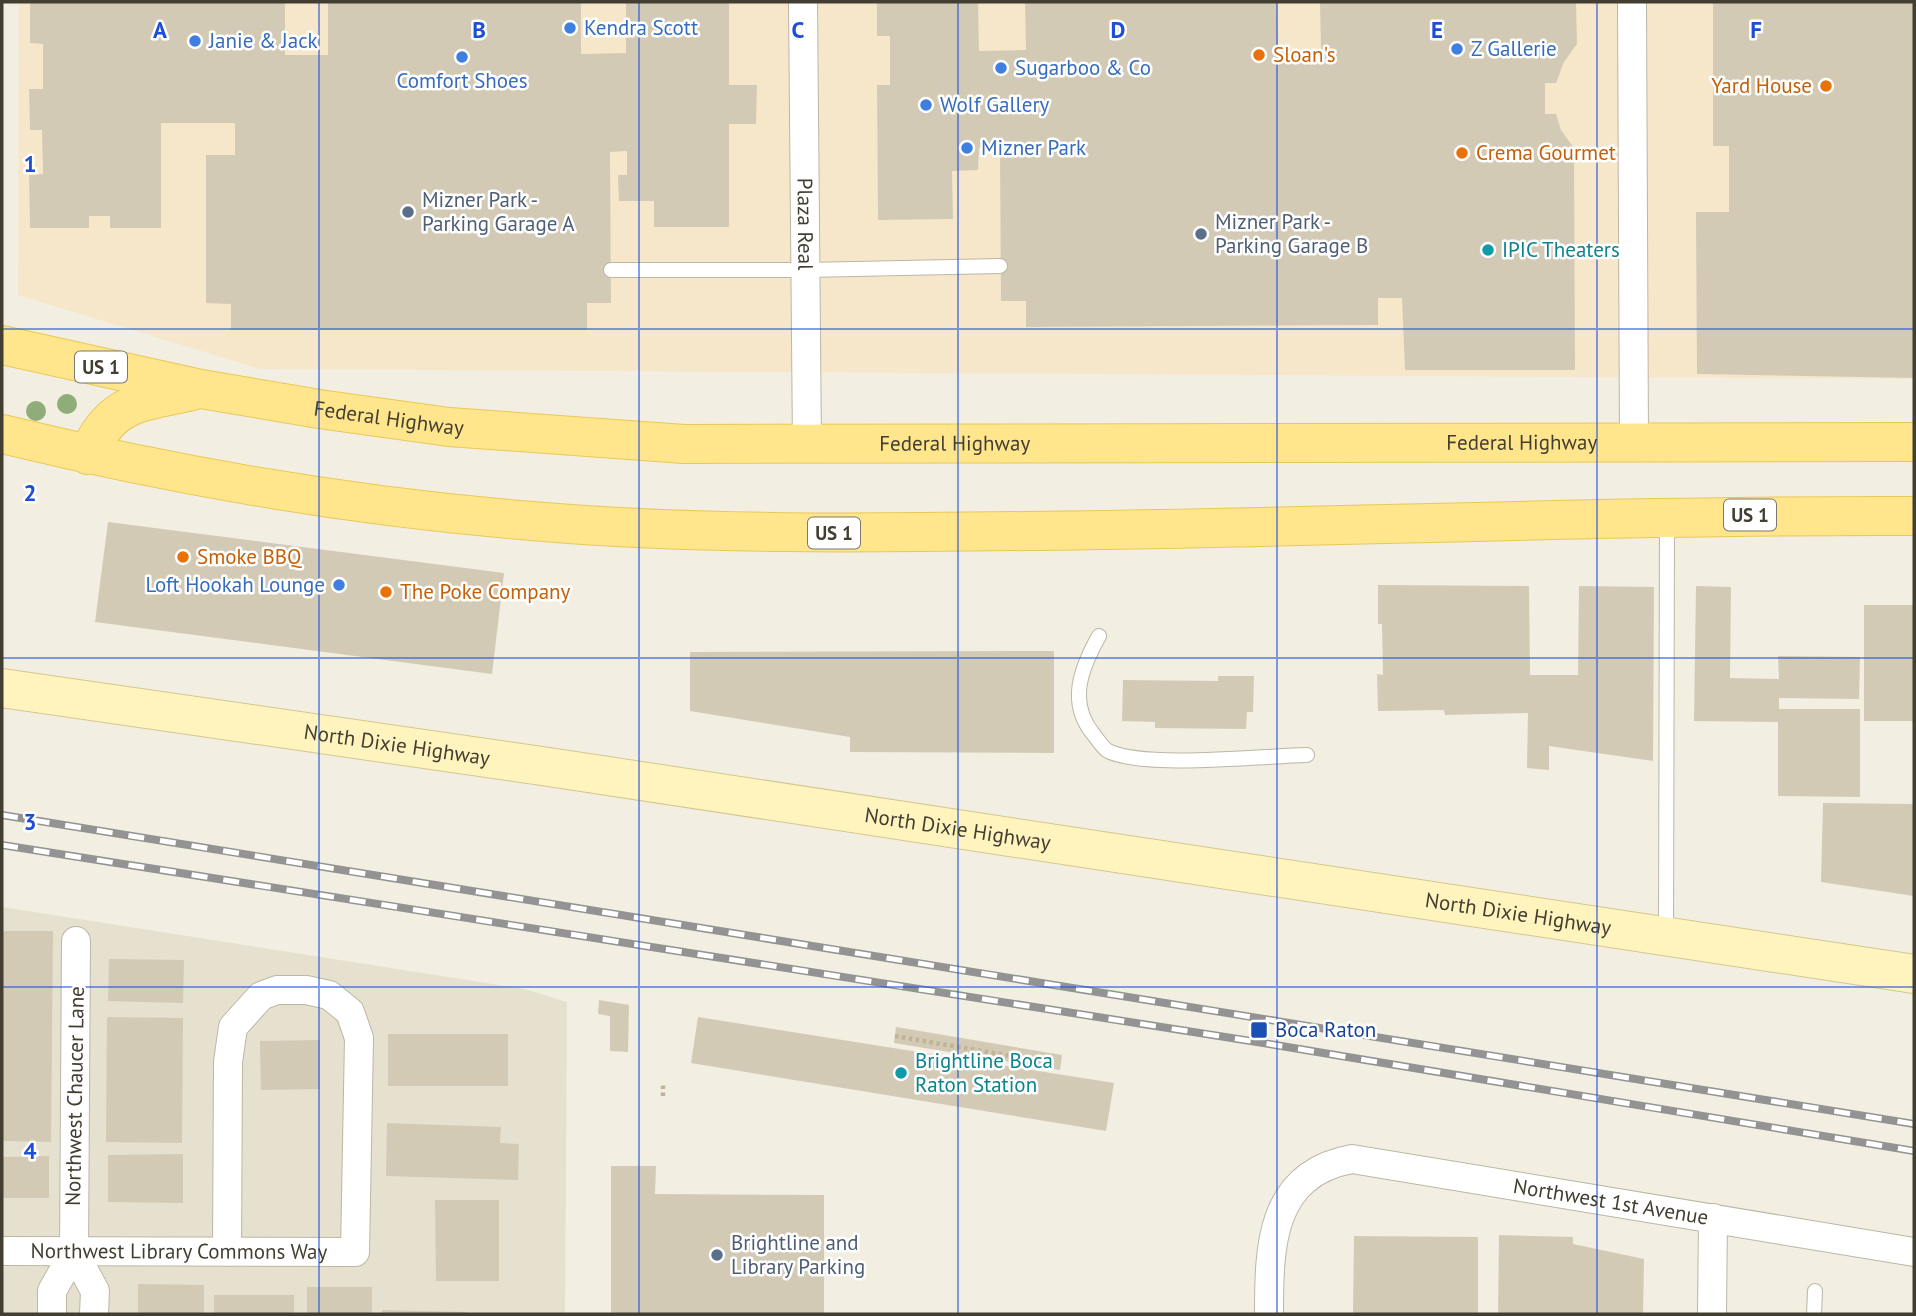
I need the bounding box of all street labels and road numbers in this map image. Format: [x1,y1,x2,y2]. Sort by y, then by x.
street label: Plaza Real [792,178,819,270]
road number: US 1 [75,352,127,382]
street label: Federal Highway [312,394,465,441]
street label: Federal Highway [879,429,1030,457]
street label: Federal Highway [1446,429,1597,456]
road number: US 1 [1724,500,1776,530]
road number: US 1 [808,518,860,548]
street label: North Dixie Highway [302,718,492,771]
street label: North Dixie Highway [863,801,1053,856]
street label: North Dixie Highway [1423,886,1613,941]
street label: Northwest Chaucer Lane [59,986,90,1206]
street label: Northwest 1st Avenue [1511,1172,1710,1231]
street label: Northwest Library Commons Way [31,1237,328,1265]

